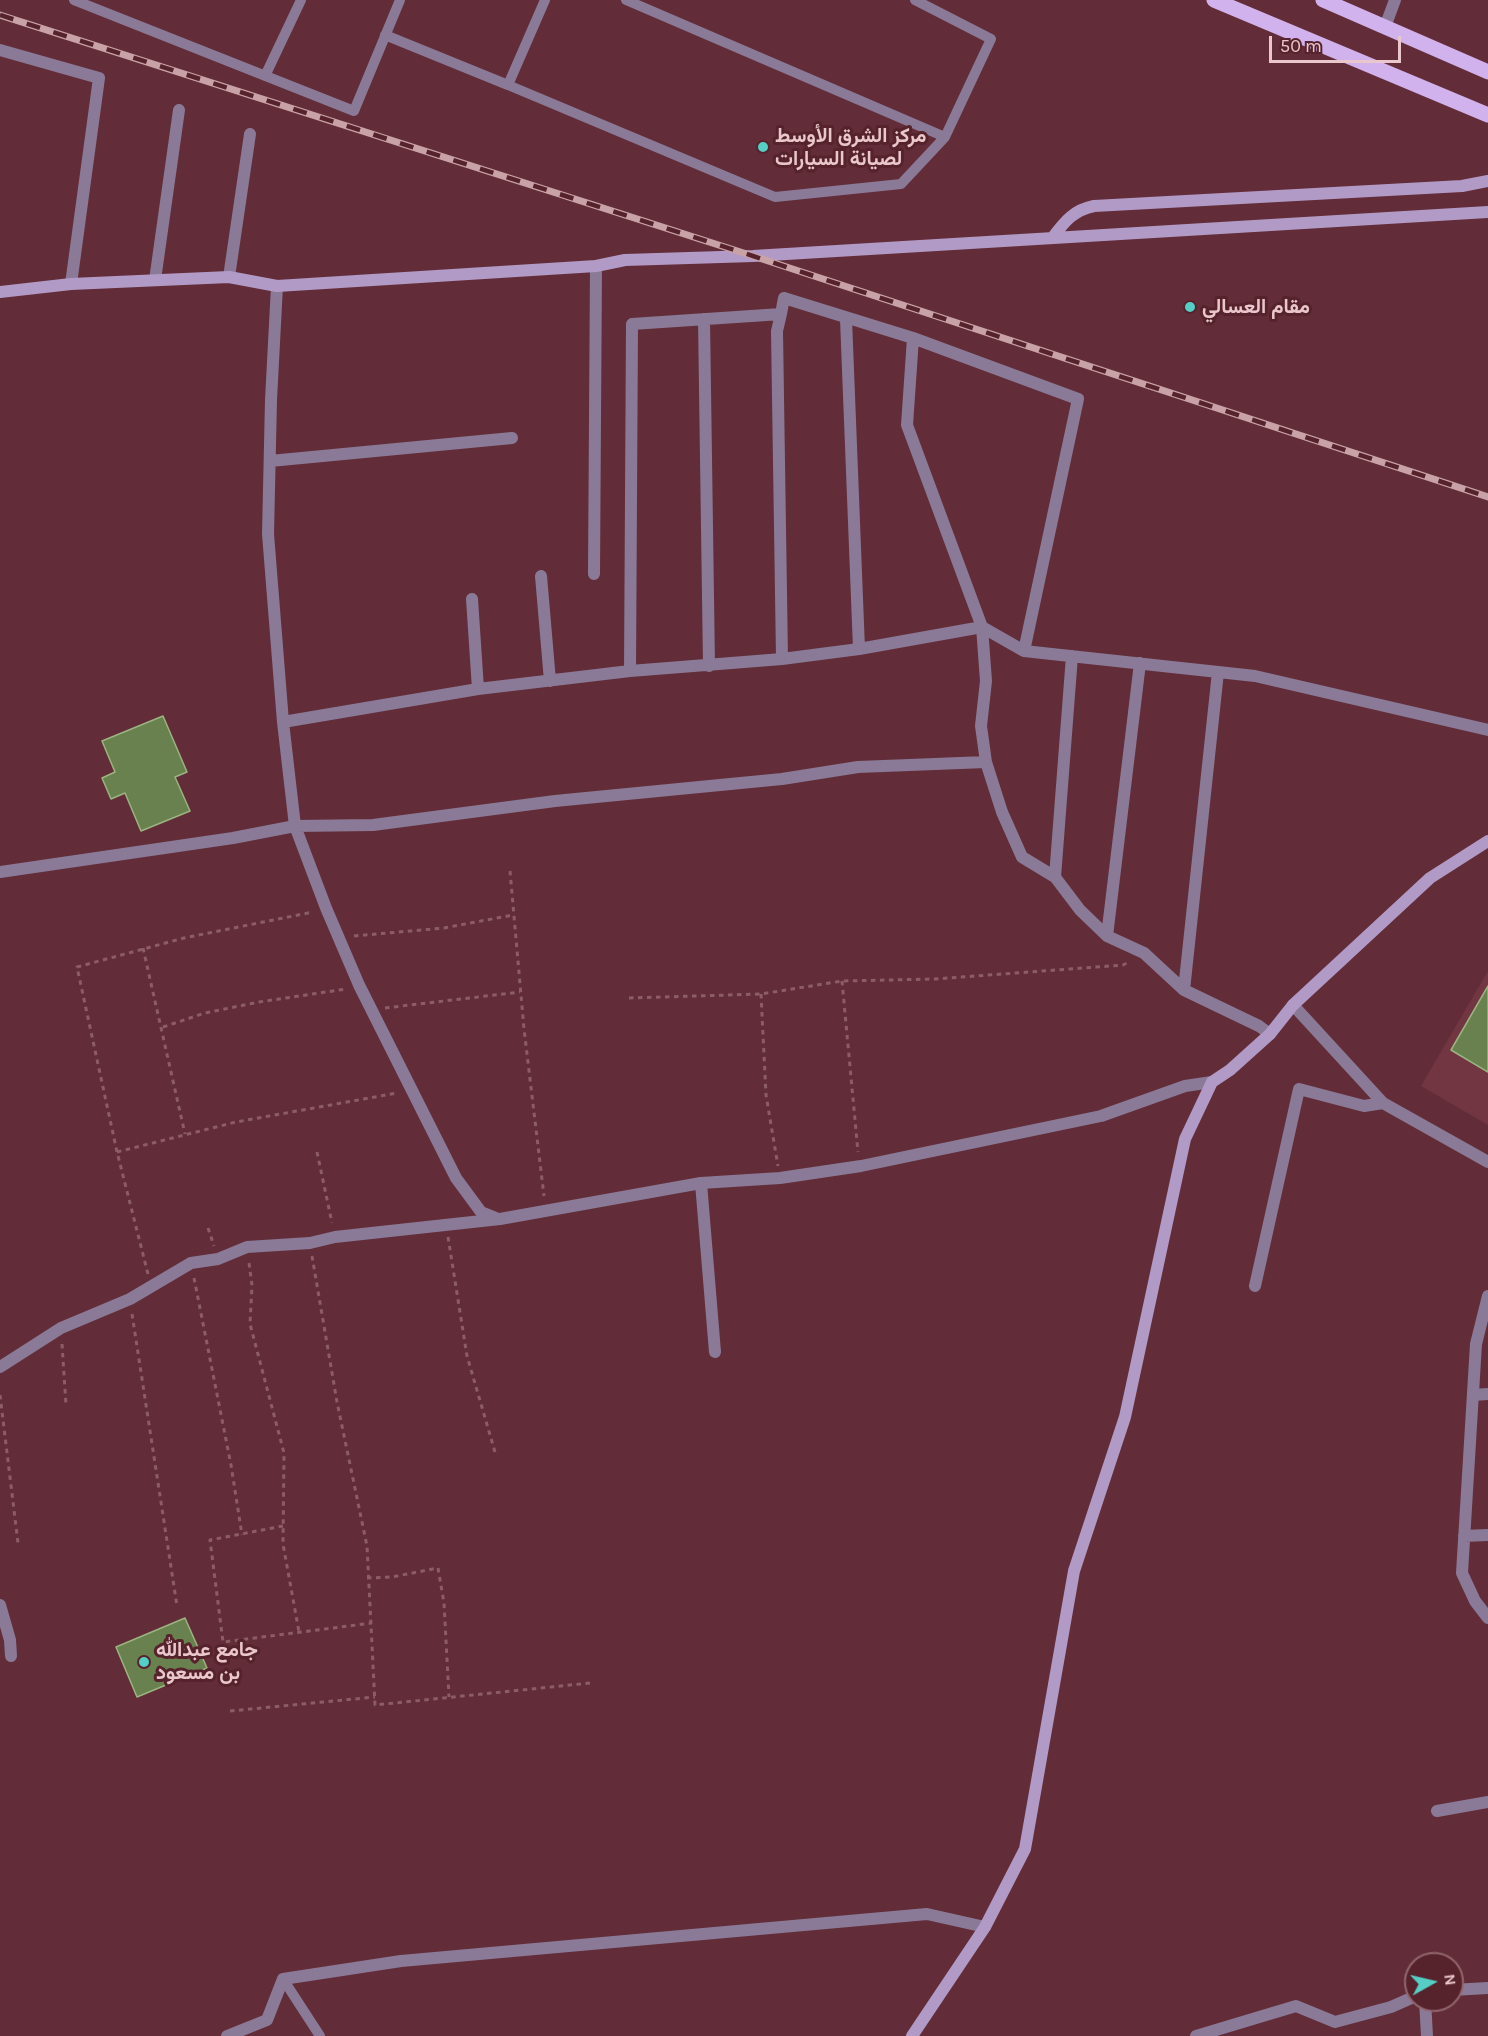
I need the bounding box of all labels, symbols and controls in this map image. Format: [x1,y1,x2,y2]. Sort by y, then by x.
scale bar [1272,24,1404,62]
text: 50 m [1280,35,1322,57]
place label: مركز الشرق الأوسط لصيانة السيارات [775,124,926,171]
marker: مركز الشرق الأوسط لصيانة السيارات [756,140,770,154]
place label: مقام العسالي [1202,295,1310,319]
marker: مقام العسالي [1183,300,1197,314]
place label: جامع عبدالله بن مسعود [156,1638,258,1685]
marker: جامع عبدالله بن مسعود [137,1655,151,1669]
north arrow [1404,1952,1464,2012]
text: N [1440,1973,1461,1987]

